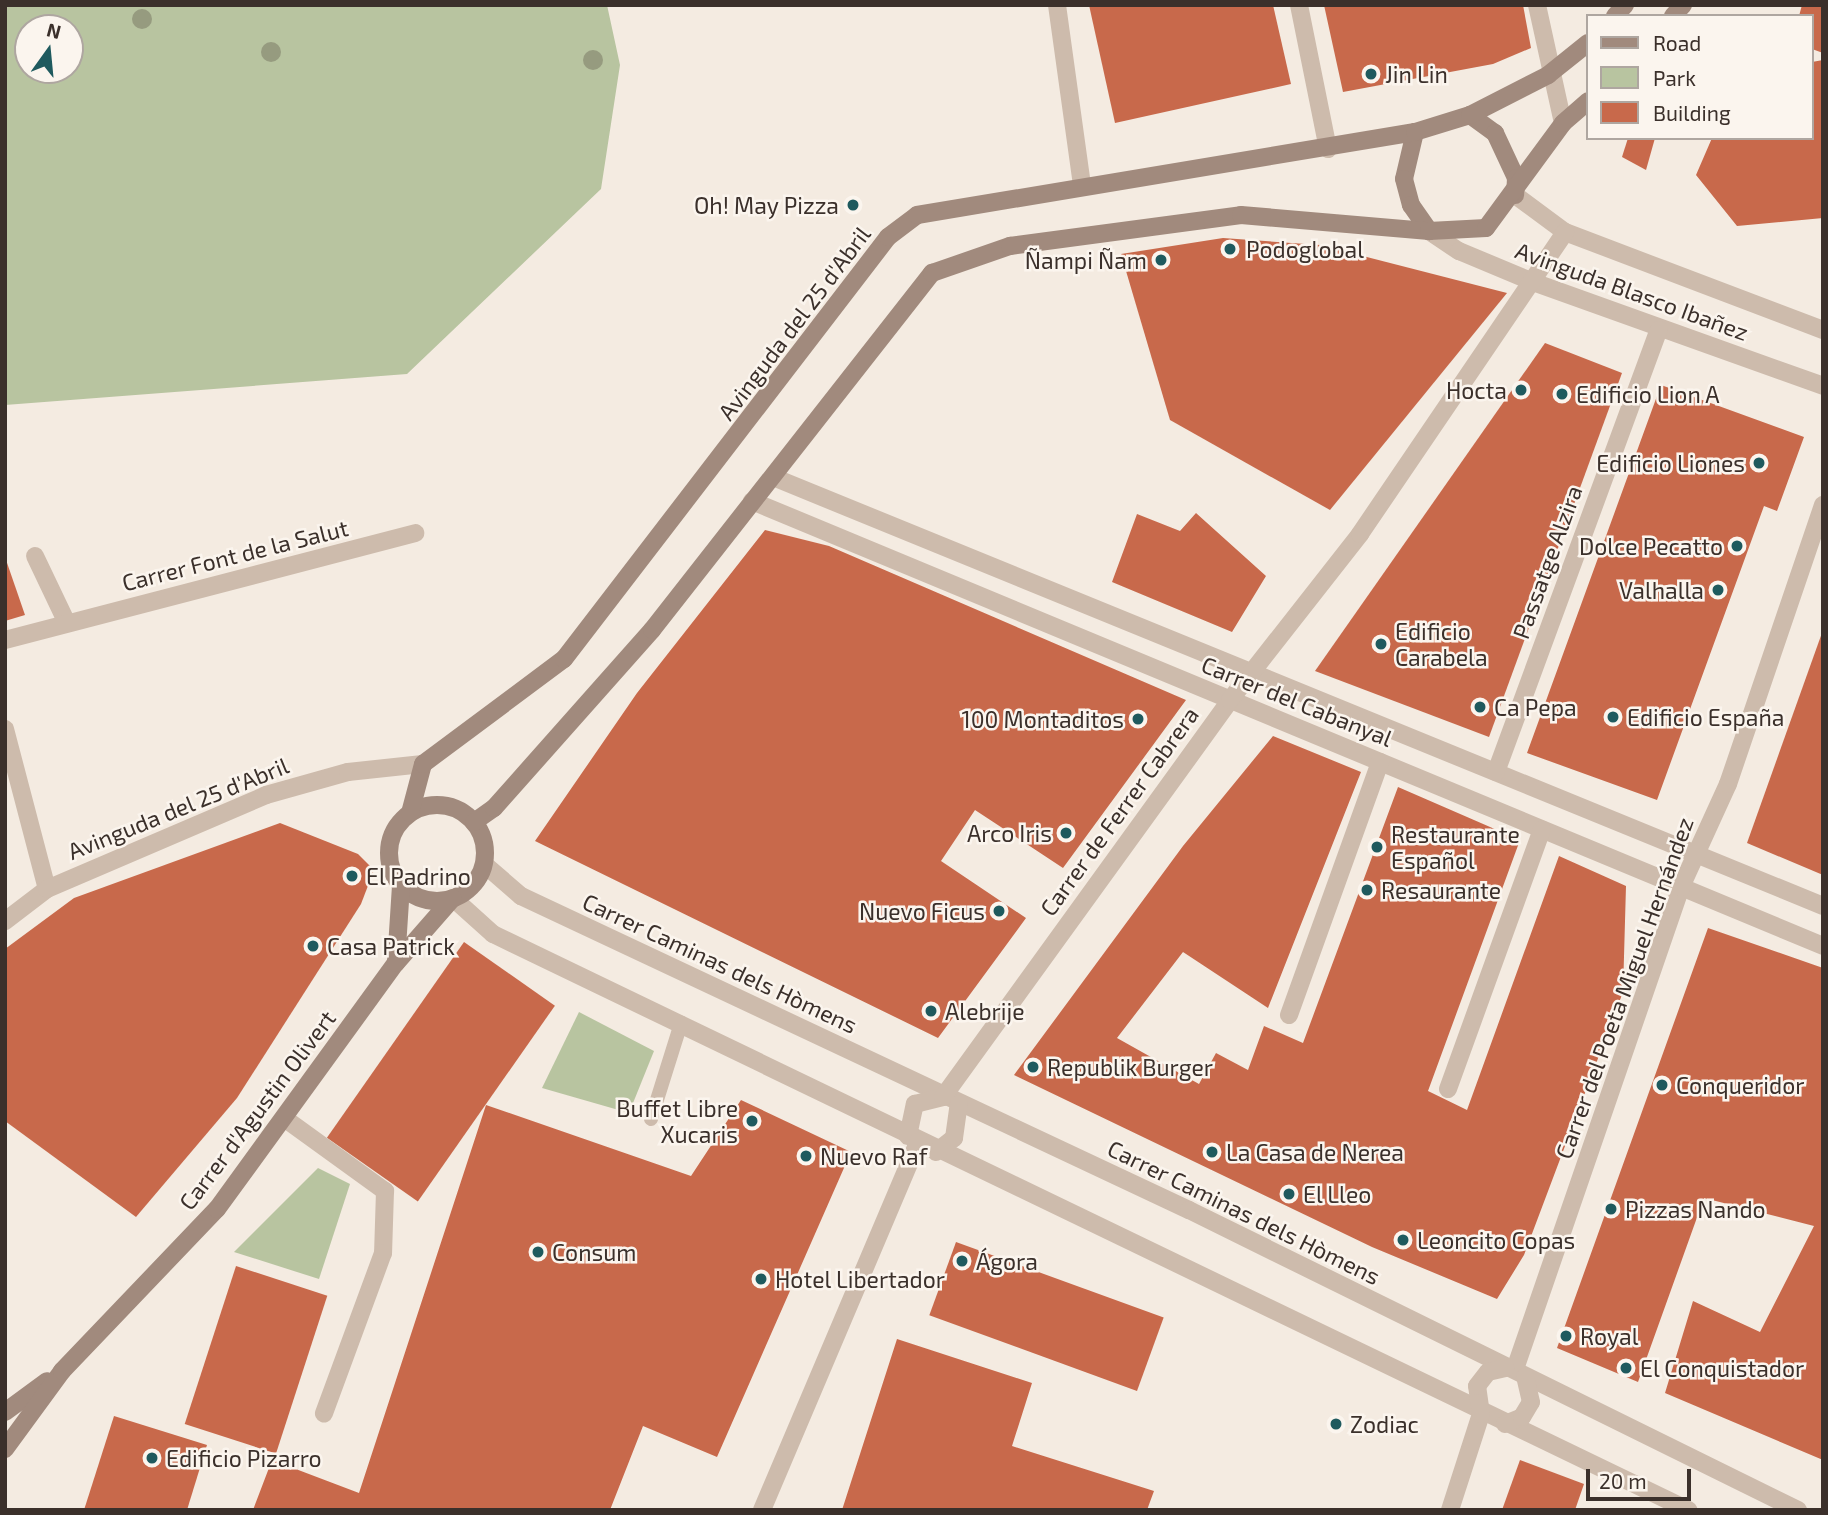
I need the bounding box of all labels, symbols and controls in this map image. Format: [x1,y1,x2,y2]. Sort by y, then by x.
north arrow [14,14,84,84]
legend [1587,14,1814,140]
text: N [44,17,64,43]
text: Road [1653,30,1701,55]
place label: Jin Lin [1385,60,1448,88]
text: Park [1653,65,1696,90]
marker: Jin Lin [1363,66,1379,82]
text: Building [1653,100,1731,125]
place label: Oh! May Pizza [693,191,839,219]
marker: Oh! May Pizza [845,197,861,213]
street label: Avinguda del 25 d'Abril [712,220,876,426]
place label: Podoglobal [1246,235,1364,263]
street label: Avinguda Blasco Ibañez [1512,236,1752,346]
marker: Podoglobal [1220,239,1240,259]
place label: Ñampi Ñam [1025,246,1147,274]
marker: Ñampi Ñam [1153,252,1169,268]
place label: Hocta [1446,376,1507,404]
place label: Edificio Lion A [1576,380,1720,408]
marker: Hocta [1513,382,1529,398]
marker: Edificio Lion A [1554,386,1570,402]
place label: Edificio Liones [1596,449,1745,477]
marker: Edificio Liones [1751,455,1767,471]
street label: Passatge Alzira [1506,481,1588,643]
street label: Carrer Font de la Salut [119,513,351,597]
place label: Dolce Pecatto [1579,532,1723,560]
marker: Dolce Pecatto [1729,538,1745,554]
place label: Valhalla [1619,576,1704,604]
marker: Valhalla [1710,582,1726,598]
place label: Edificio Carabela [1395,617,1488,671]
marker: Edificio Carabela [1373,636,1389,652]
street label: Carrer del Cabanyal [1197,650,1397,752]
place label: Ca Pepa [1494,693,1577,721]
marker: Ca Pepa [1472,699,1488,715]
street label: Carrer de Ferrer Cabrera [1034,701,1204,921]
place label: Edificio España [1627,703,1784,731]
place label: 100 Montaditos [962,705,1124,733]
marker: Edificio España [1605,709,1621,725]
marker: 100 Montaditos [1130,711,1146,727]
street label: Avinguda del 25 d'Abril [63,751,293,865]
street label: Carrer del Poeta Miguel Hernández [1549,813,1699,1163]
place label: Arco Iris [967,819,1052,847]
place label: Restaurante Español [1391,820,1520,874]
marker: Arco Iris [1058,825,1074,841]
marker: Restaurante Español [1369,839,1385,855]
place label: El Padrino [366,862,471,890]
marker: El Padrino [344,868,360,884]
place label: Resaurante [1381,876,1501,904]
marker: Resaurante [1359,882,1375,898]
street label: Carrer Caminas dels Hòmens [578,887,862,1039]
place label: Nuevo Ficus [859,897,985,925]
marker: Nuevo Ficus [991,903,1007,919]
place label: Casa Patrick [327,932,455,960]
marker: Casa Patrick [305,938,321,954]
place label: Alebrije [945,997,1025,1025]
marker: Alebrije [923,1003,939,1019]
street label: Carrer d'Agustin Olivert [173,1005,341,1215]
place label: Republik Burger [1047,1053,1213,1081]
marker: Republik Burger [1025,1059,1041,1075]
place label: Conqueridor [1676,1071,1805,1099]
marker: Conqueridor [1654,1077,1670,1093]
place label: Buffet Libre Xucaris [616,1094,738,1148]
marker: Buffet Libre Xucaris [744,1113,760,1129]
street label: Carrer Caminas dels Hòmens [1103,1134,1385,1290]
place label: La Casa de Nerea [1226,1138,1404,1166]
place label: Nuevo Raf [820,1142,927,1170]
marker: La Casa de Nerea [1204,1144,1220,1160]
marker: Nuevo Raf [798,1148,814,1164]
place label: El Lleo [1303,1180,1372,1208]
marker: El Lleo [1281,1186,1297,1202]
place label: Pizzas Nando [1625,1195,1766,1223]
marker: Pizzas Nando [1603,1201,1619,1217]
place label: Leoncito Copas [1417,1226,1575,1254]
marker: Leoncito Copas [1395,1232,1411,1248]
place label: Consum [552,1238,636,1266]
marker: Consum [530,1244,546,1260]
place label: Ágora [976,1247,1038,1275]
marker: Ágora [954,1253,970,1269]
place label: Hotel Libertador [775,1265,946,1293]
marker: Hotel Libertador [753,1271,769,1287]
place label: Royal [1580,1322,1639,1350]
marker: Royal [1558,1328,1574,1344]
place label: El Conquistador [1640,1354,1805,1382]
marker: El Conquistador [1618,1360,1634,1376]
place label: Zodiac [1350,1410,1419,1438]
marker: Zodiac [1328,1416,1344,1432]
place label: Edificio Pizarro [166,1444,322,1472]
marker: Edificio Pizarro [144,1450,160,1466]
scale bar [1590,1456,1695,1500]
text: 20 m [1599,1468,1647,1493]

